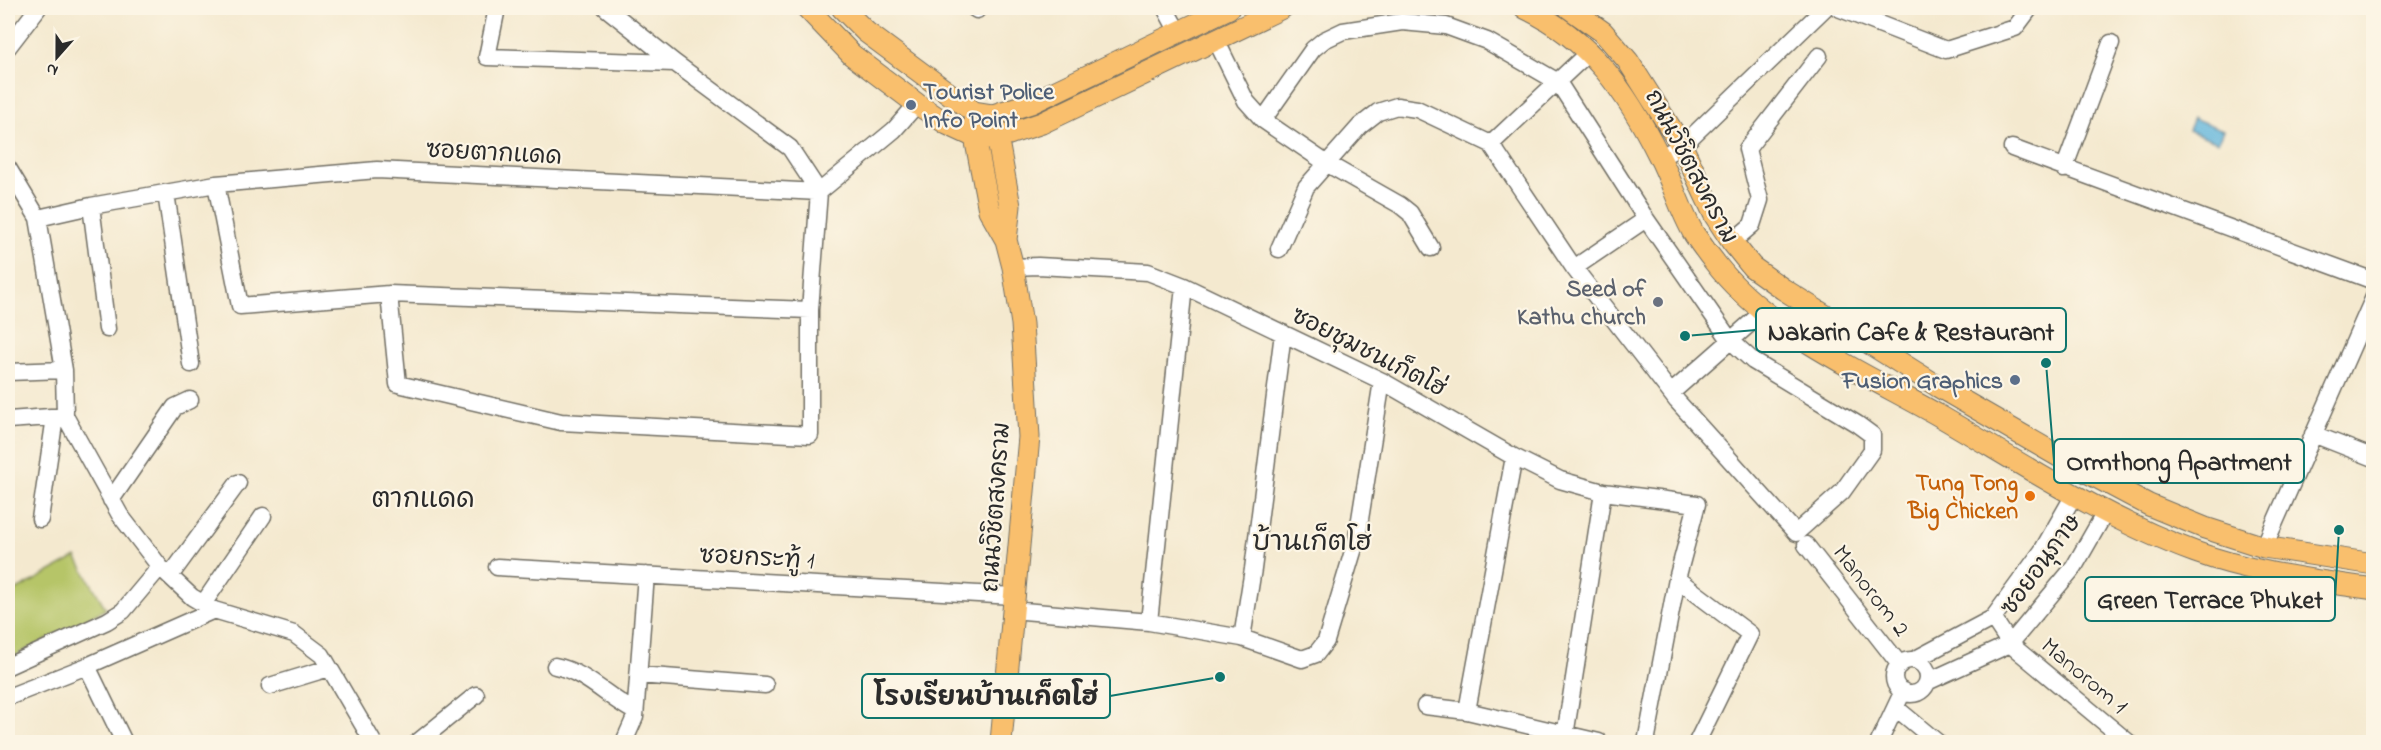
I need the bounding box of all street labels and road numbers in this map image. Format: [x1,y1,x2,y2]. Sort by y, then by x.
street label: ถนนวิชิตสงคราม [1634,84,1745,251]
street label: ซอยตากแดด [425,133,563,176]
street label: ซอยชุมชนเก็ตโฮ่ [1285,298,1452,407]
street label: ถนนวิชิตสงคราม [974,421,1021,593]
street label: ซอยอนุภาษ [1993,507,2091,623]
street label: Manorom 2 [1823,538,1917,645]
street label: ซอยกระทู้ 1 [698,539,816,580]
street label: Manorom 1 [2032,630,2135,724]

